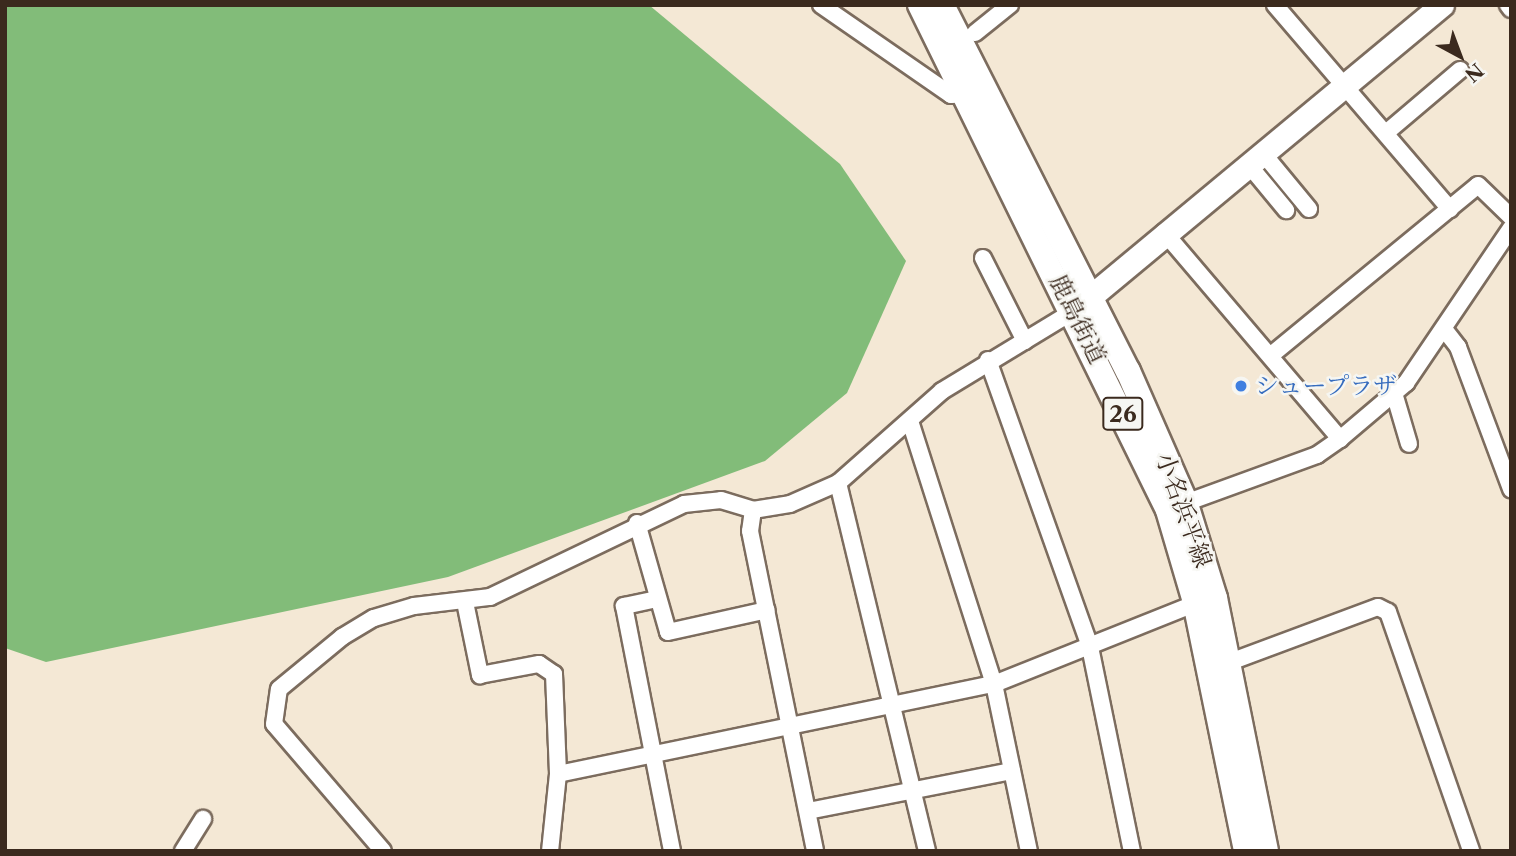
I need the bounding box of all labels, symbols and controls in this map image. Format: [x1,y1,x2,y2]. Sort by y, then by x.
north arrow [1425,21,1495,91]
text: N [1460,58,1488,86]
street label: 鹿島街道 [1044,270,1112,368]
place label: シュープラザ [1255,372,1399,400]
marker: シュープラザ [1233,378,1249,394]
road number: 26 [1102,394,1144,434]
street label: 小名浜平線 [1150,449,1218,571]

